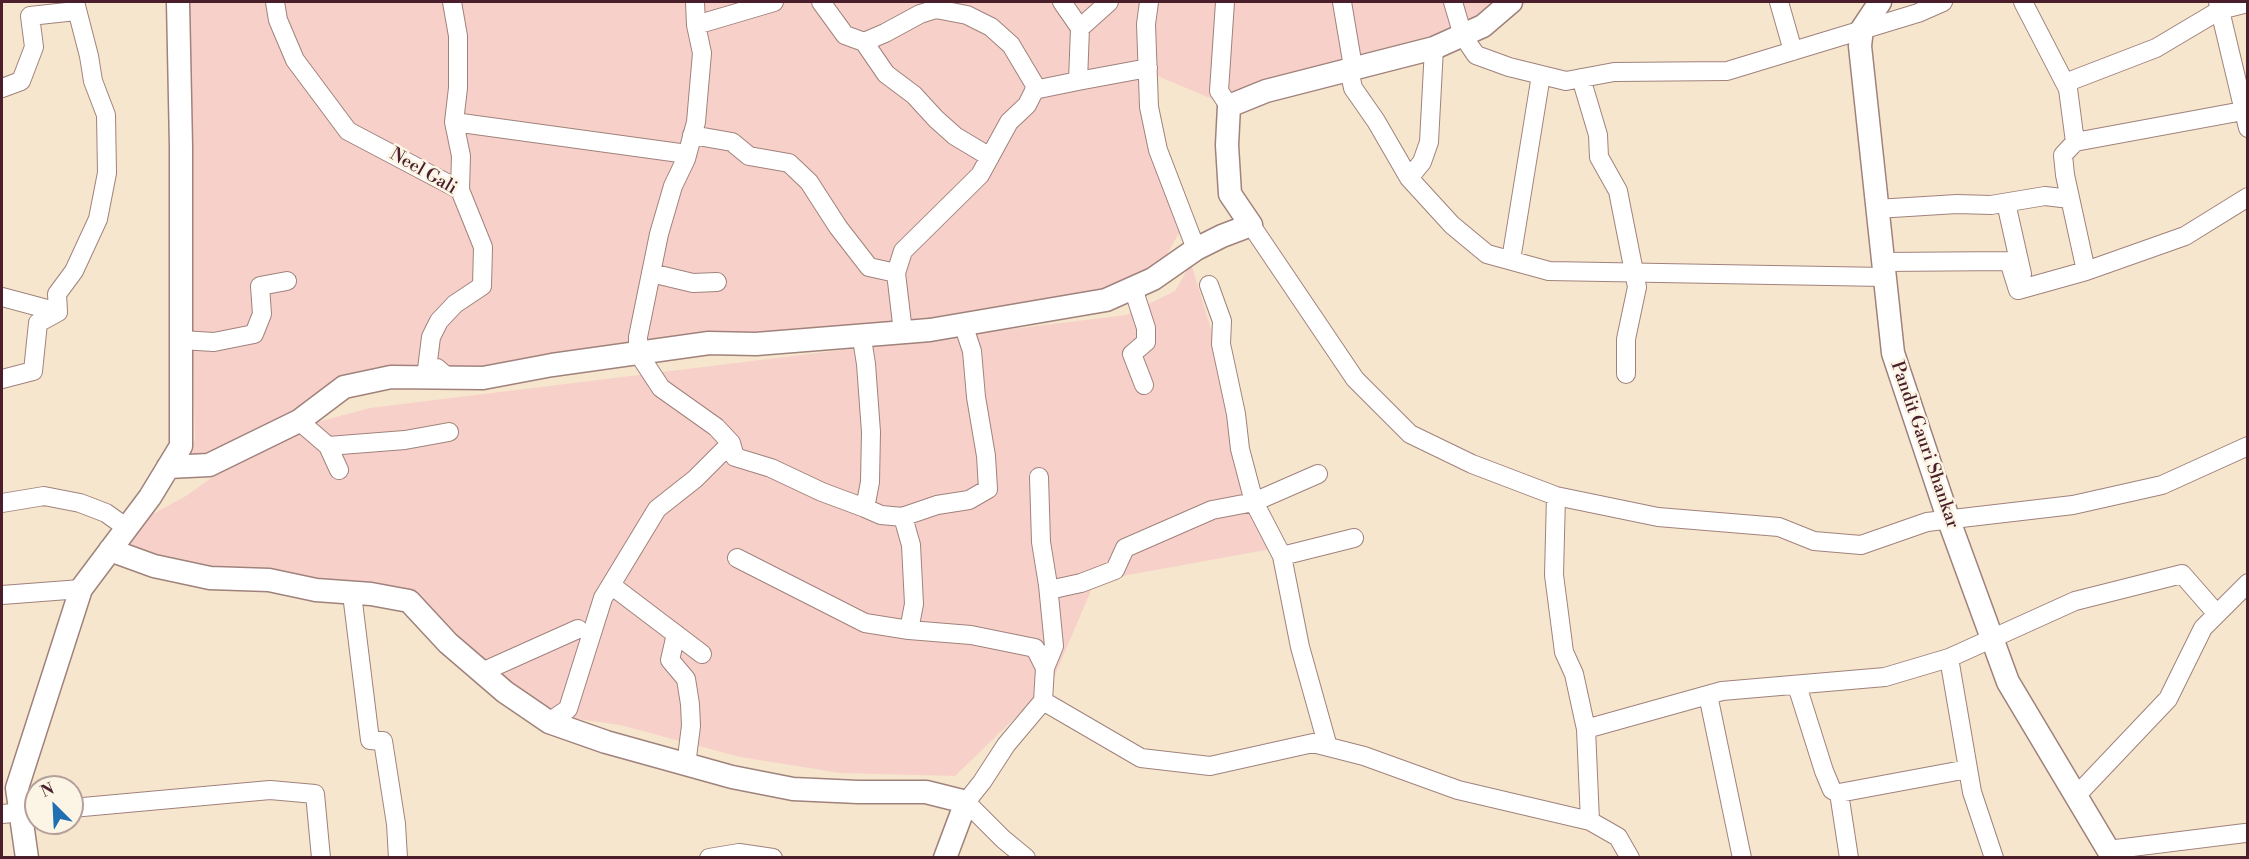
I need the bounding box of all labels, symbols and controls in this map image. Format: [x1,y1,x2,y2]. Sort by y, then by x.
street label: Neel Gali [386,144,460,200]
street label: Pandit Gauri Shankar [1885,359,1963,531]
north arrow [24,775,84,835]
text: N [38,779,57,802]

